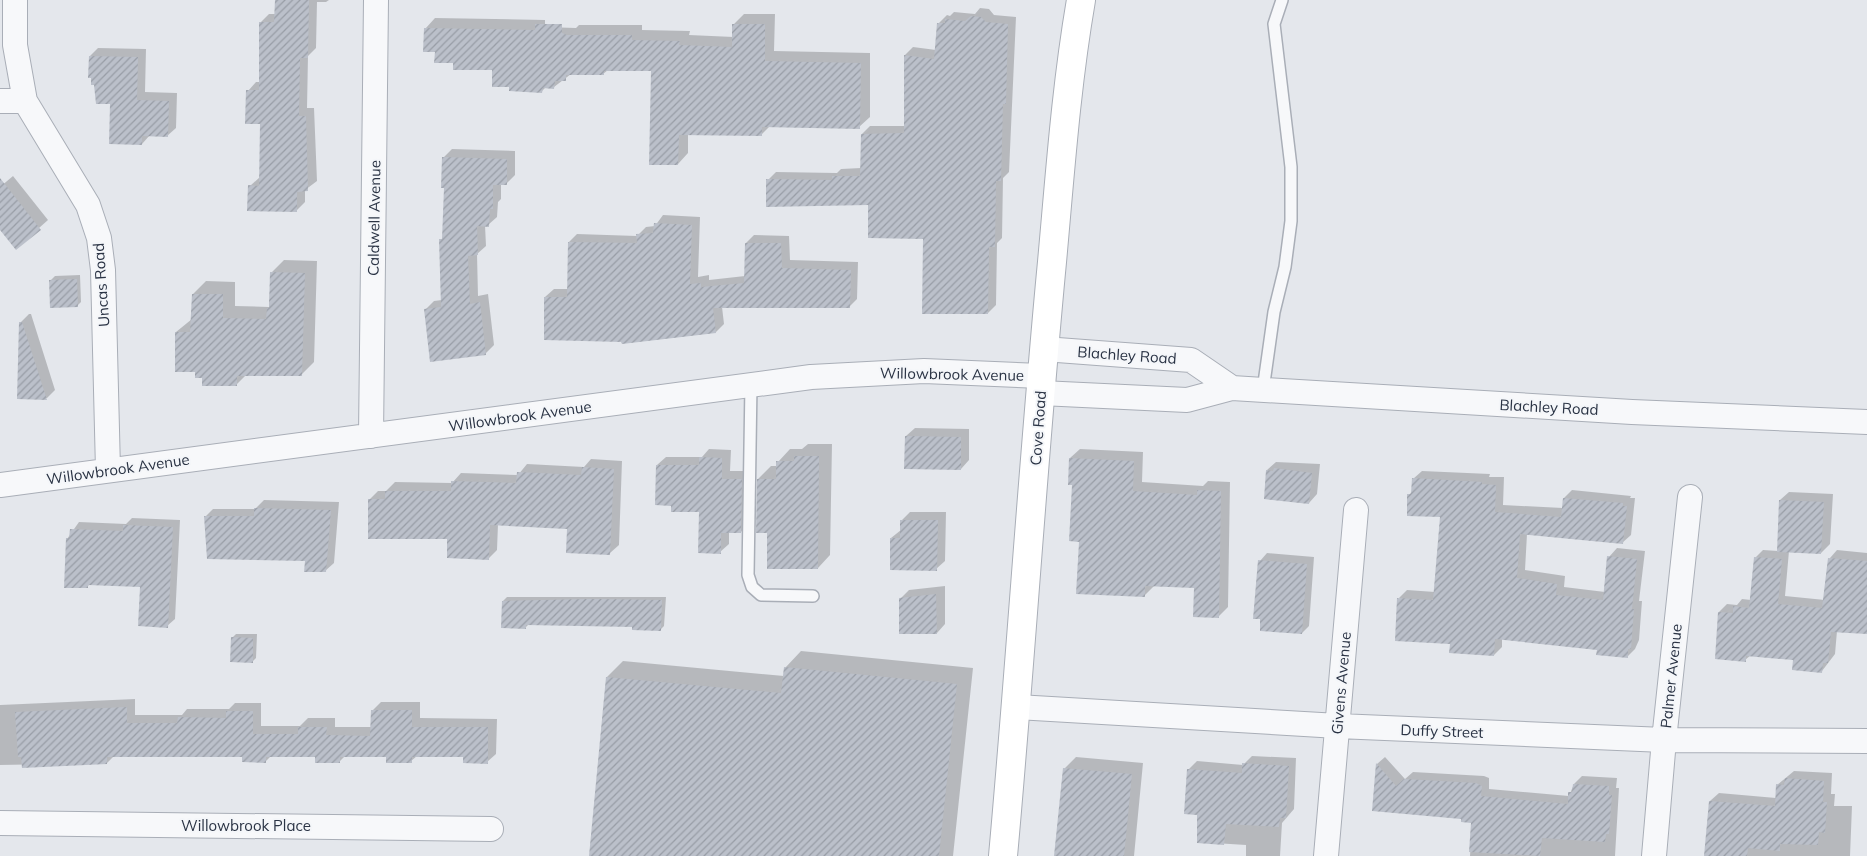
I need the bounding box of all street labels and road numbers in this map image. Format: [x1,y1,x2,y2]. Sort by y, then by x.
street label: Caldwell Avenue [363,160,385,276]
street label: Uncas Road [89,242,113,328]
street label: Blachley Road [1077,342,1177,368]
street label: Willowbrook Avenue [880,363,1024,385]
street label: Cove Road [1026,390,1050,466]
street label: Blachley Road [1499,395,1599,419]
street label: Willowbrook Avenue [447,397,593,435]
street label: Willowbrook Avenue [45,450,191,488]
street label: Palmer Avenue [1656,623,1686,729]
street label: Givens Avenue [1327,631,1355,735]
street label: Duffy Street [1400,720,1484,742]
street label: Willowbrook Place [181,816,311,835]

